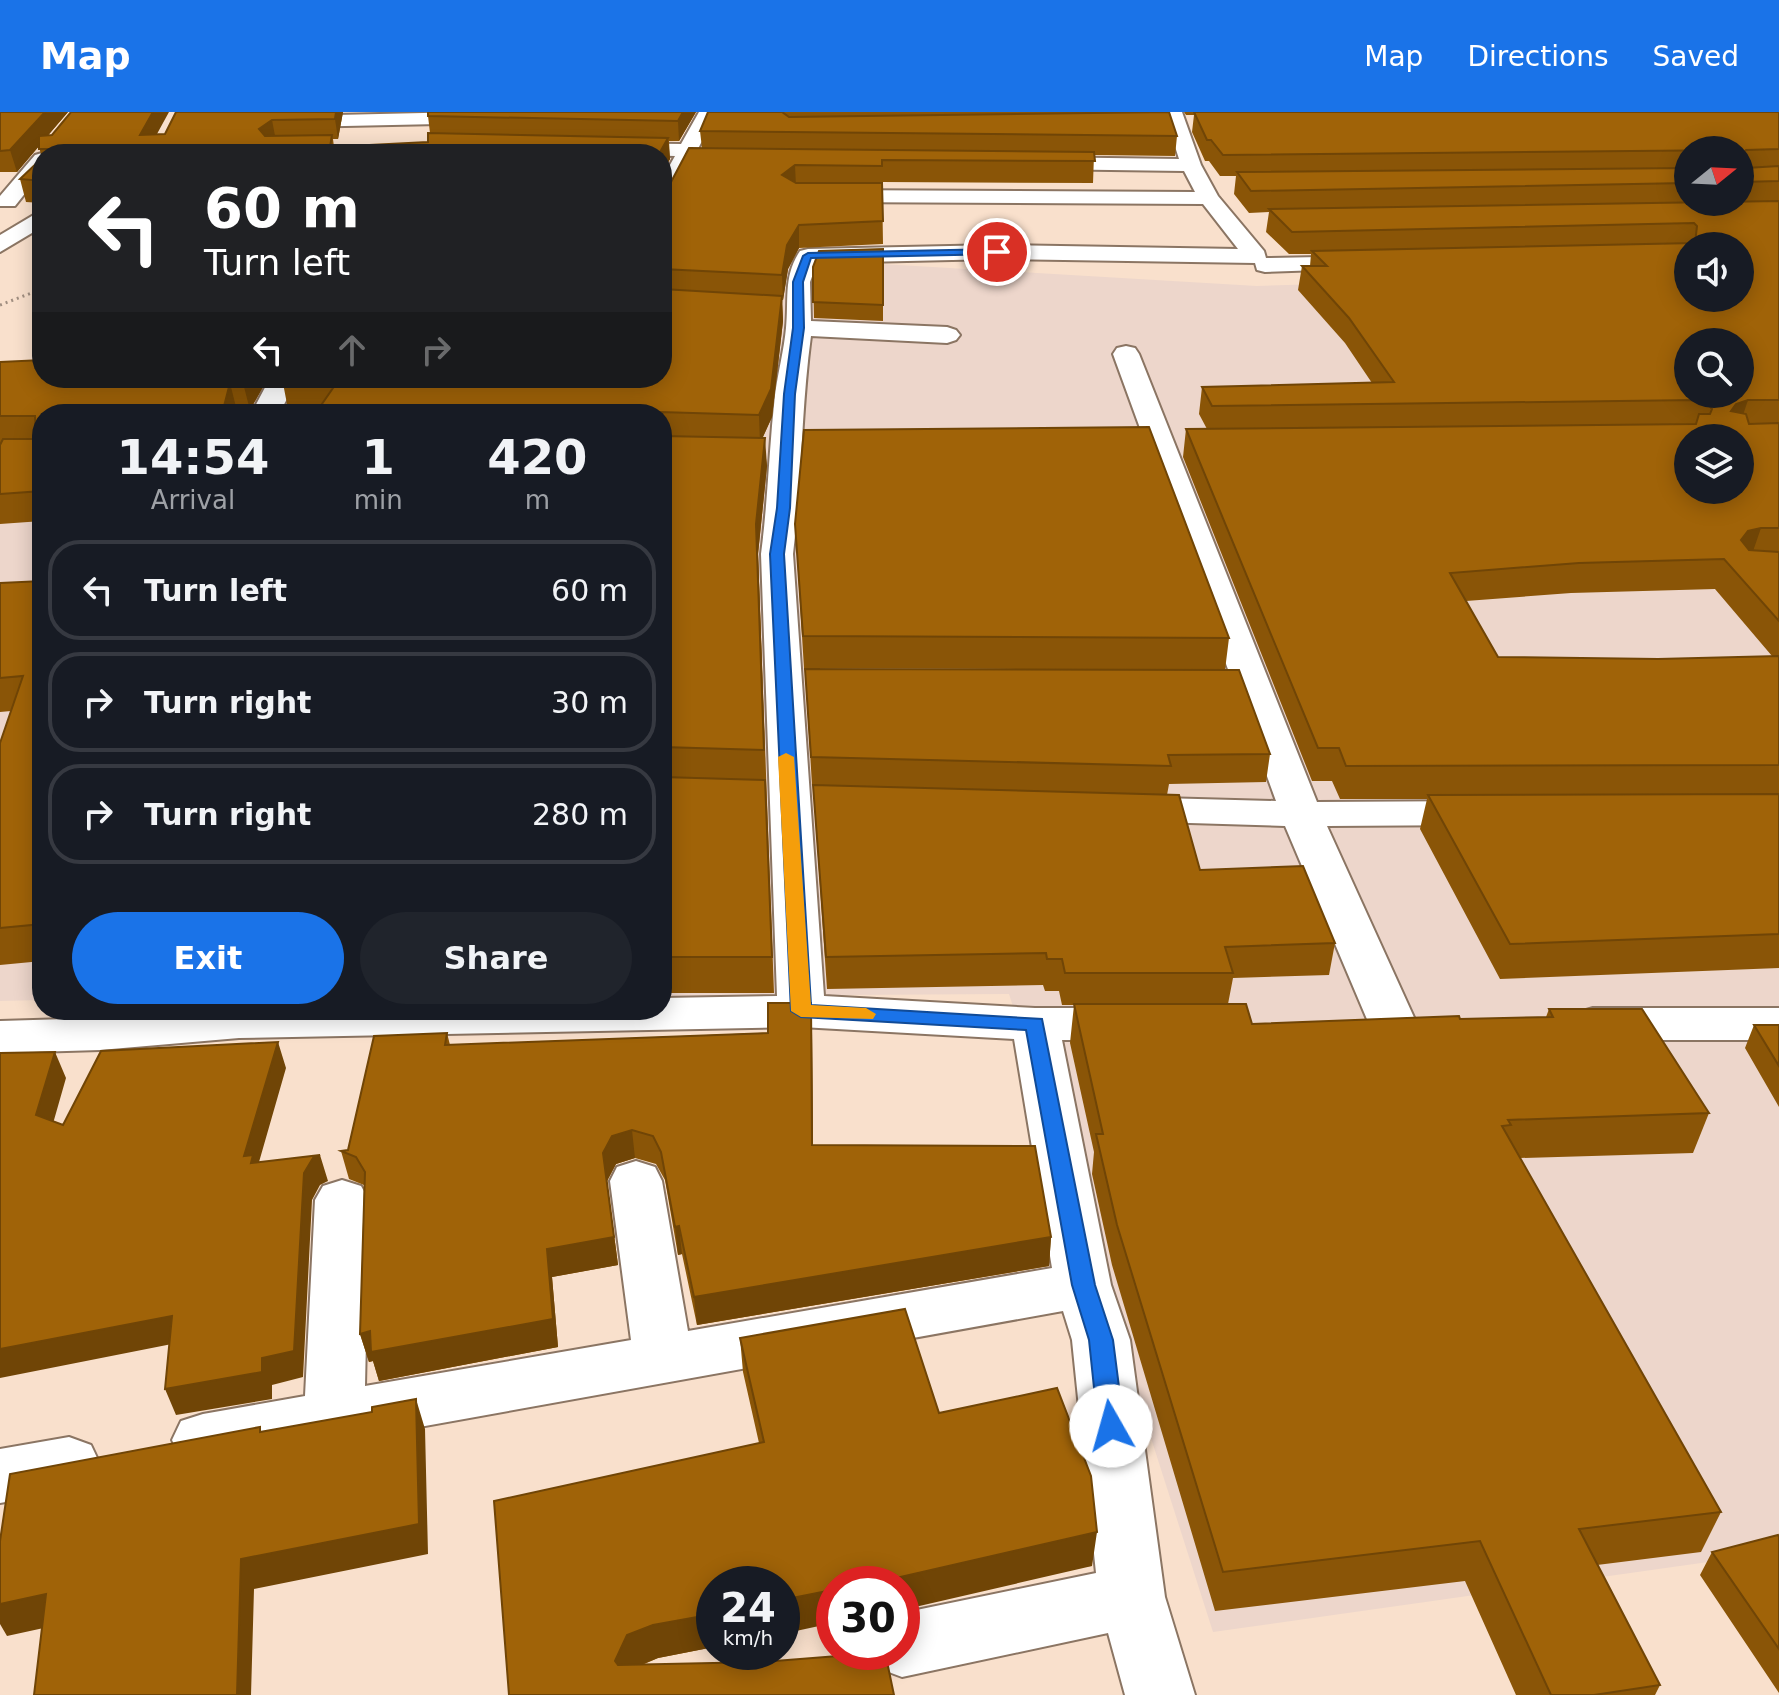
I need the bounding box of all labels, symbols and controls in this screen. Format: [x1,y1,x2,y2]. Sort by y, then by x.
text: Map [40,34,131,78]
text: Map [1364,40,1423,73]
text: Directions [1467,40,1608,73]
text: Saved [1652,40,1739,73]
north arrow [1674,136,1754,216]
map controls [1674,136,1754,504]
text: 60 m [204,175,360,240]
icon: left [72,176,176,280]
pin [963,218,1031,286]
icon: arrive [975,230,1019,274]
button: sound [1674,232,1754,312]
text: Turn left [204,242,350,283]
icon: left [246,328,290,372]
icon: ahead [330,328,374,372]
icon: right [414,328,458,372]
button: search [1674,328,1754,408]
button: layers [1674,424,1754,504]
text: 14:54 [116,429,269,485]
text: 1 [362,429,395,485]
text: 420 [487,429,587,485]
text: Arrival [151,485,235,515]
text: min [354,485,403,515]
text: m [525,485,550,515]
icon: left [76,568,120,612]
text: Turn left [144,573,287,608]
text: 60 m [551,573,628,608]
icon: right [76,680,120,724]
text: Turn right [144,685,311,720]
text: 30 m [551,685,628,720]
icon: right [76,792,120,836]
text: Turn right [144,797,311,832]
text: 280 m [532,797,628,832]
button: Exit [72,912,344,1004]
button: Share [360,912,632,1004]
position arrow [1069,1384,1153,1468]
speed limit sign: 30 [816,1566,920,1670]
text: 24 [720,1585,776,1631]
text: km/h [723,1626,773,1650]

